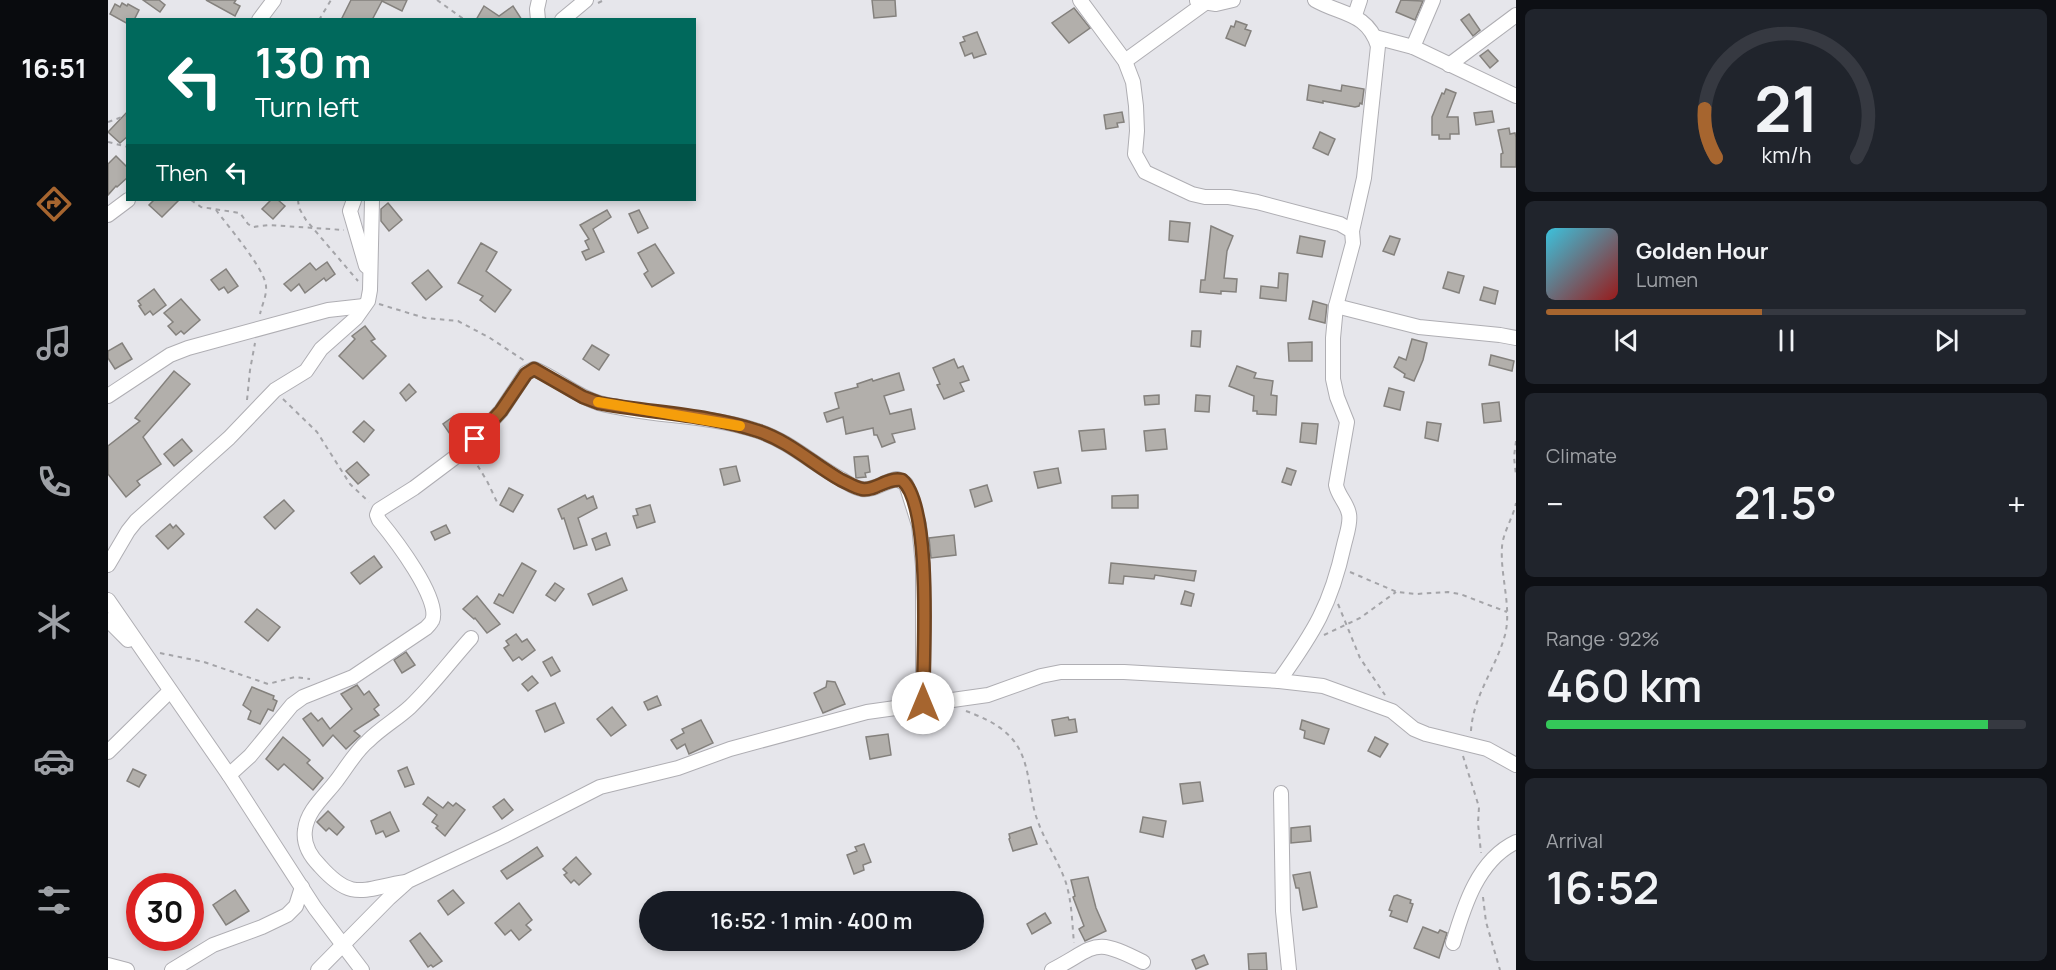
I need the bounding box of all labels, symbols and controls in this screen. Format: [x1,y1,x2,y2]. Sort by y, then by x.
text: 130 m [255,33,372,91]
icon: left [156,42,234,120]
text: 16:51 [21,49,87,86]
text: 21 [1754,65,1818,151]
text: Turn left [255,88,359,125]
text: km/h [1761,140,1811,169]
icon: left [220,156,253,189]
text: Then [156,158,208,188]
icon: directions [33,183,75,225]
text: Golden Hour [1636,236,1769,266]
text: Lumen [1636,266,1698,293]
icon: music [33,322,75,364]
icon: previous [1610,324,1643,357]
icon: pause [1770,324,1803,357]
icon: next [1930,324,1963,357]
pin [449,413,500,464]
icon: arrive [458,422,491,455]
text: Climate [1546,442,1617,469]
icon: phone [33,461,75,503]
text: 21.5° [1734,471,1837,533]
text: − [1546,481,1564,526]
text: + [2007,481,2026,526]
icon: climate [33,601,75,643]
text: Range · 92% [1546,625,1660,652]
text: 460 km [1546,654,1702,716]
position arrow [891,671,955,735]
icon: car [33,740,75,782]
text: Arrival [1546,827,1603,854]
text: 16:52 [1546,856,1659,918]
speed limit sign: 30 [126,873,204,951]
icon: filters [33,879,75,921]
text: 16:52 · 1 min · 400 m [711,906,912,936]

